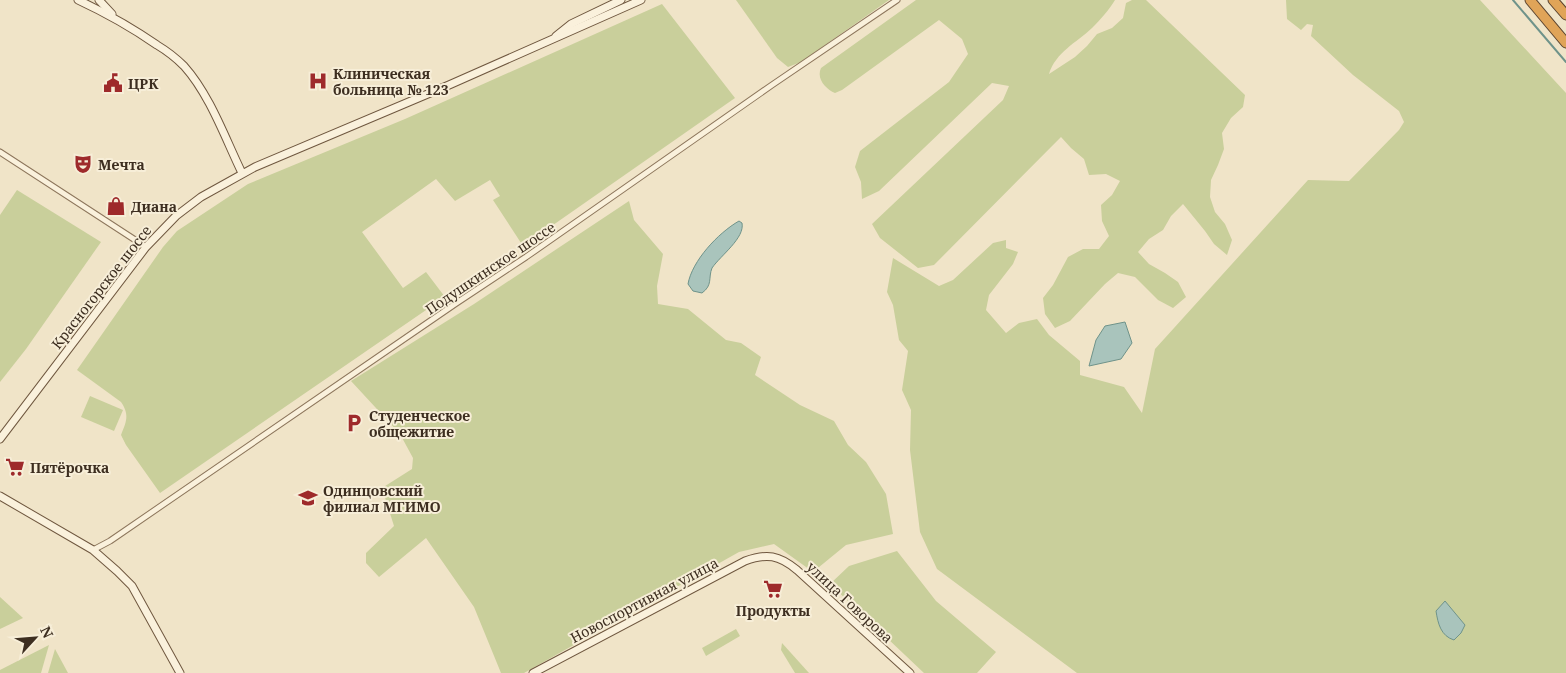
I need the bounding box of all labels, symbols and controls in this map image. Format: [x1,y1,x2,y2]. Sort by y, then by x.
place label: Клиническая больница № 123 [333,64,449,99]
hospital icon: Клиническая больница № 123 [307,70,329,92]
public building icon: ЦРК [102,72,124,94]
place label: ЦРК [128,74,159,93]
theatre icon: Мечта [72,153,94,175]
place label: Мечта [98,155,145,174]
shop icon: Диана [105,195,127,217]
place label: Диана [131,197,177,216]
street label: Подушкинское шоссе [421,217,559,319]
street label: Красногорское шоссе [47,221,155,353]
place label: Студенческое общежитие [369,406,470,441]
parking icon: Студенческое общежитие [343,412,365,434]
supermarket icon: Пятёрочка [4,456,26,478]
place label: Пятёрочка [30,458,109,477]
place label: Одинцовский филиал МГИМО [323,481,441,516]
school or university icon: Одинцовский филиал МГИМО [297,487,319,509]
street label: Новоспортивная улица [567,553,721,647]
street label: улица Говорова [803,557,897,647]
supermarket icon: Продукты [762,578,784,600]
place label: Продукты [736,601,811,620]
north arrow [10,613,60,663]
text: N [36,623,58,641]

